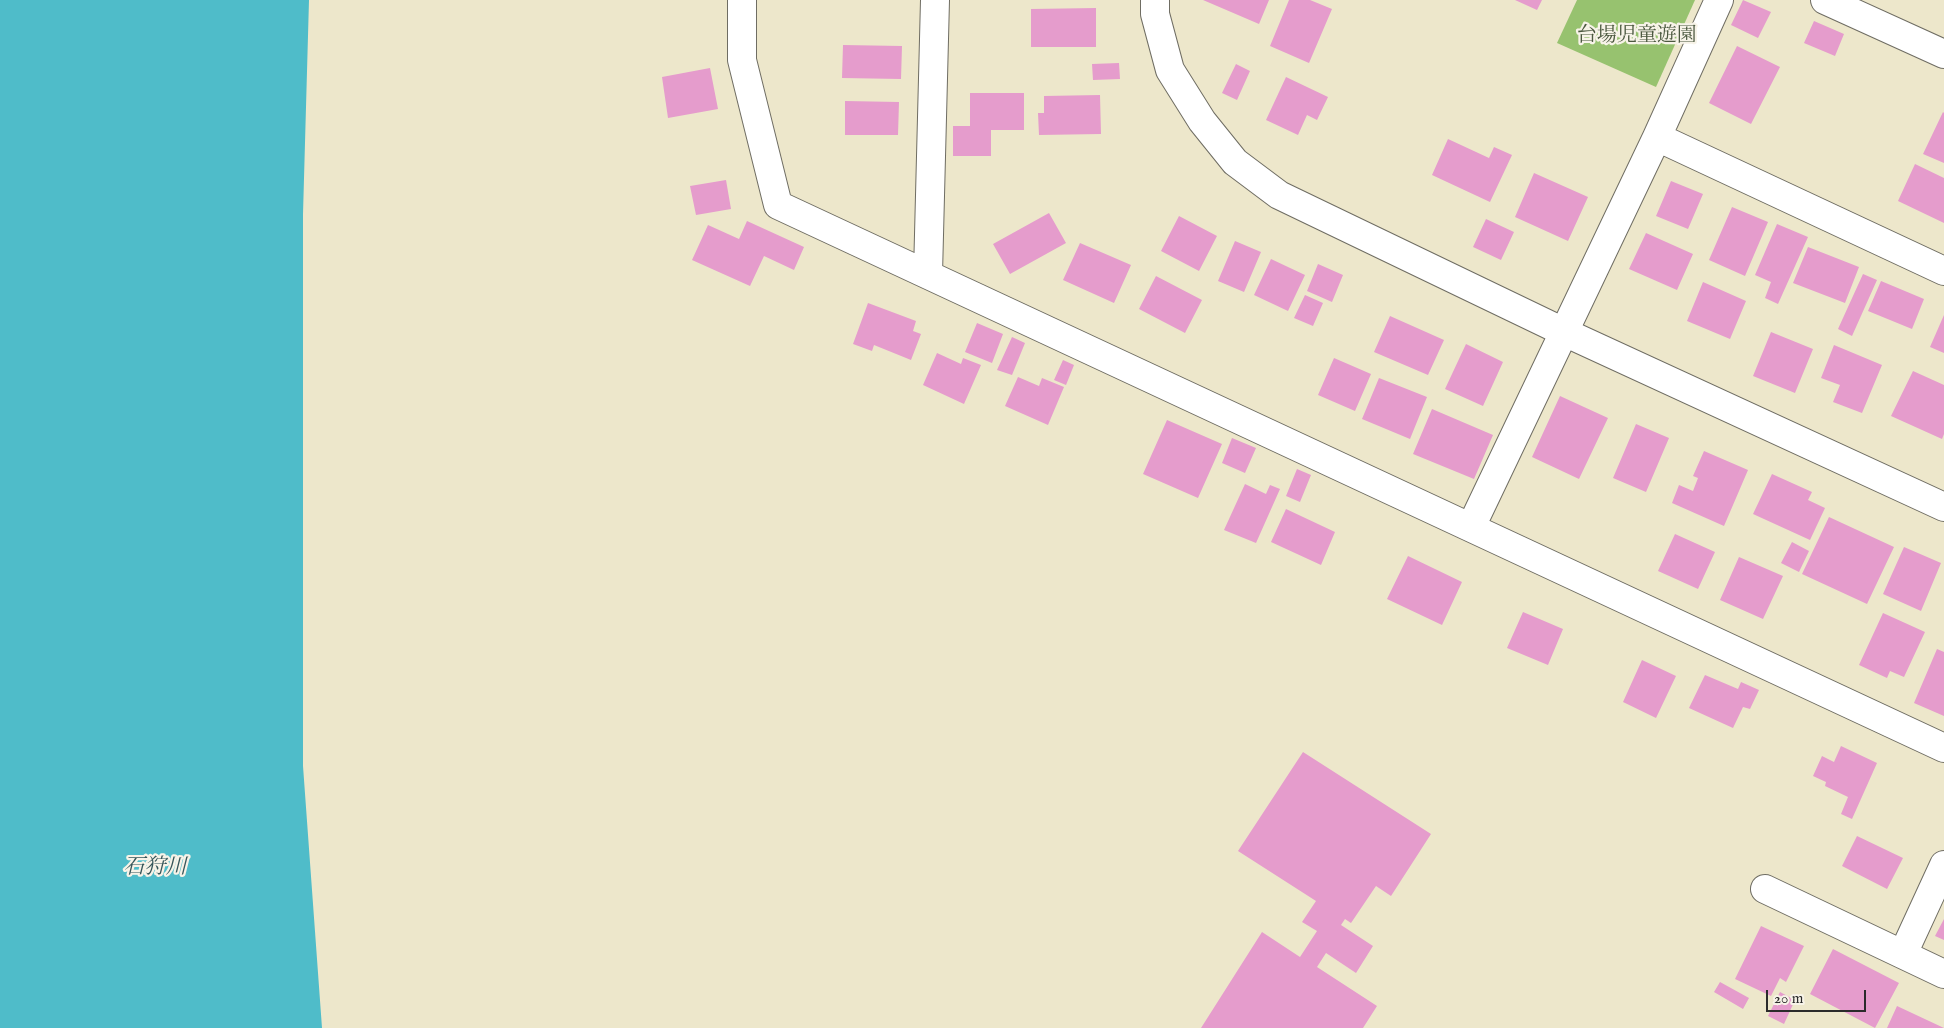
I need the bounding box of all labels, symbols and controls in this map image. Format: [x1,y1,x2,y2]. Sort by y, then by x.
park label: 台場児童遊園 [1577,25,1697,49]
water label: 石狩川 [124,856,186,882]
scale bar [1769,980,1869,1012]
text: 20 m [1774,989,1803,1008]

